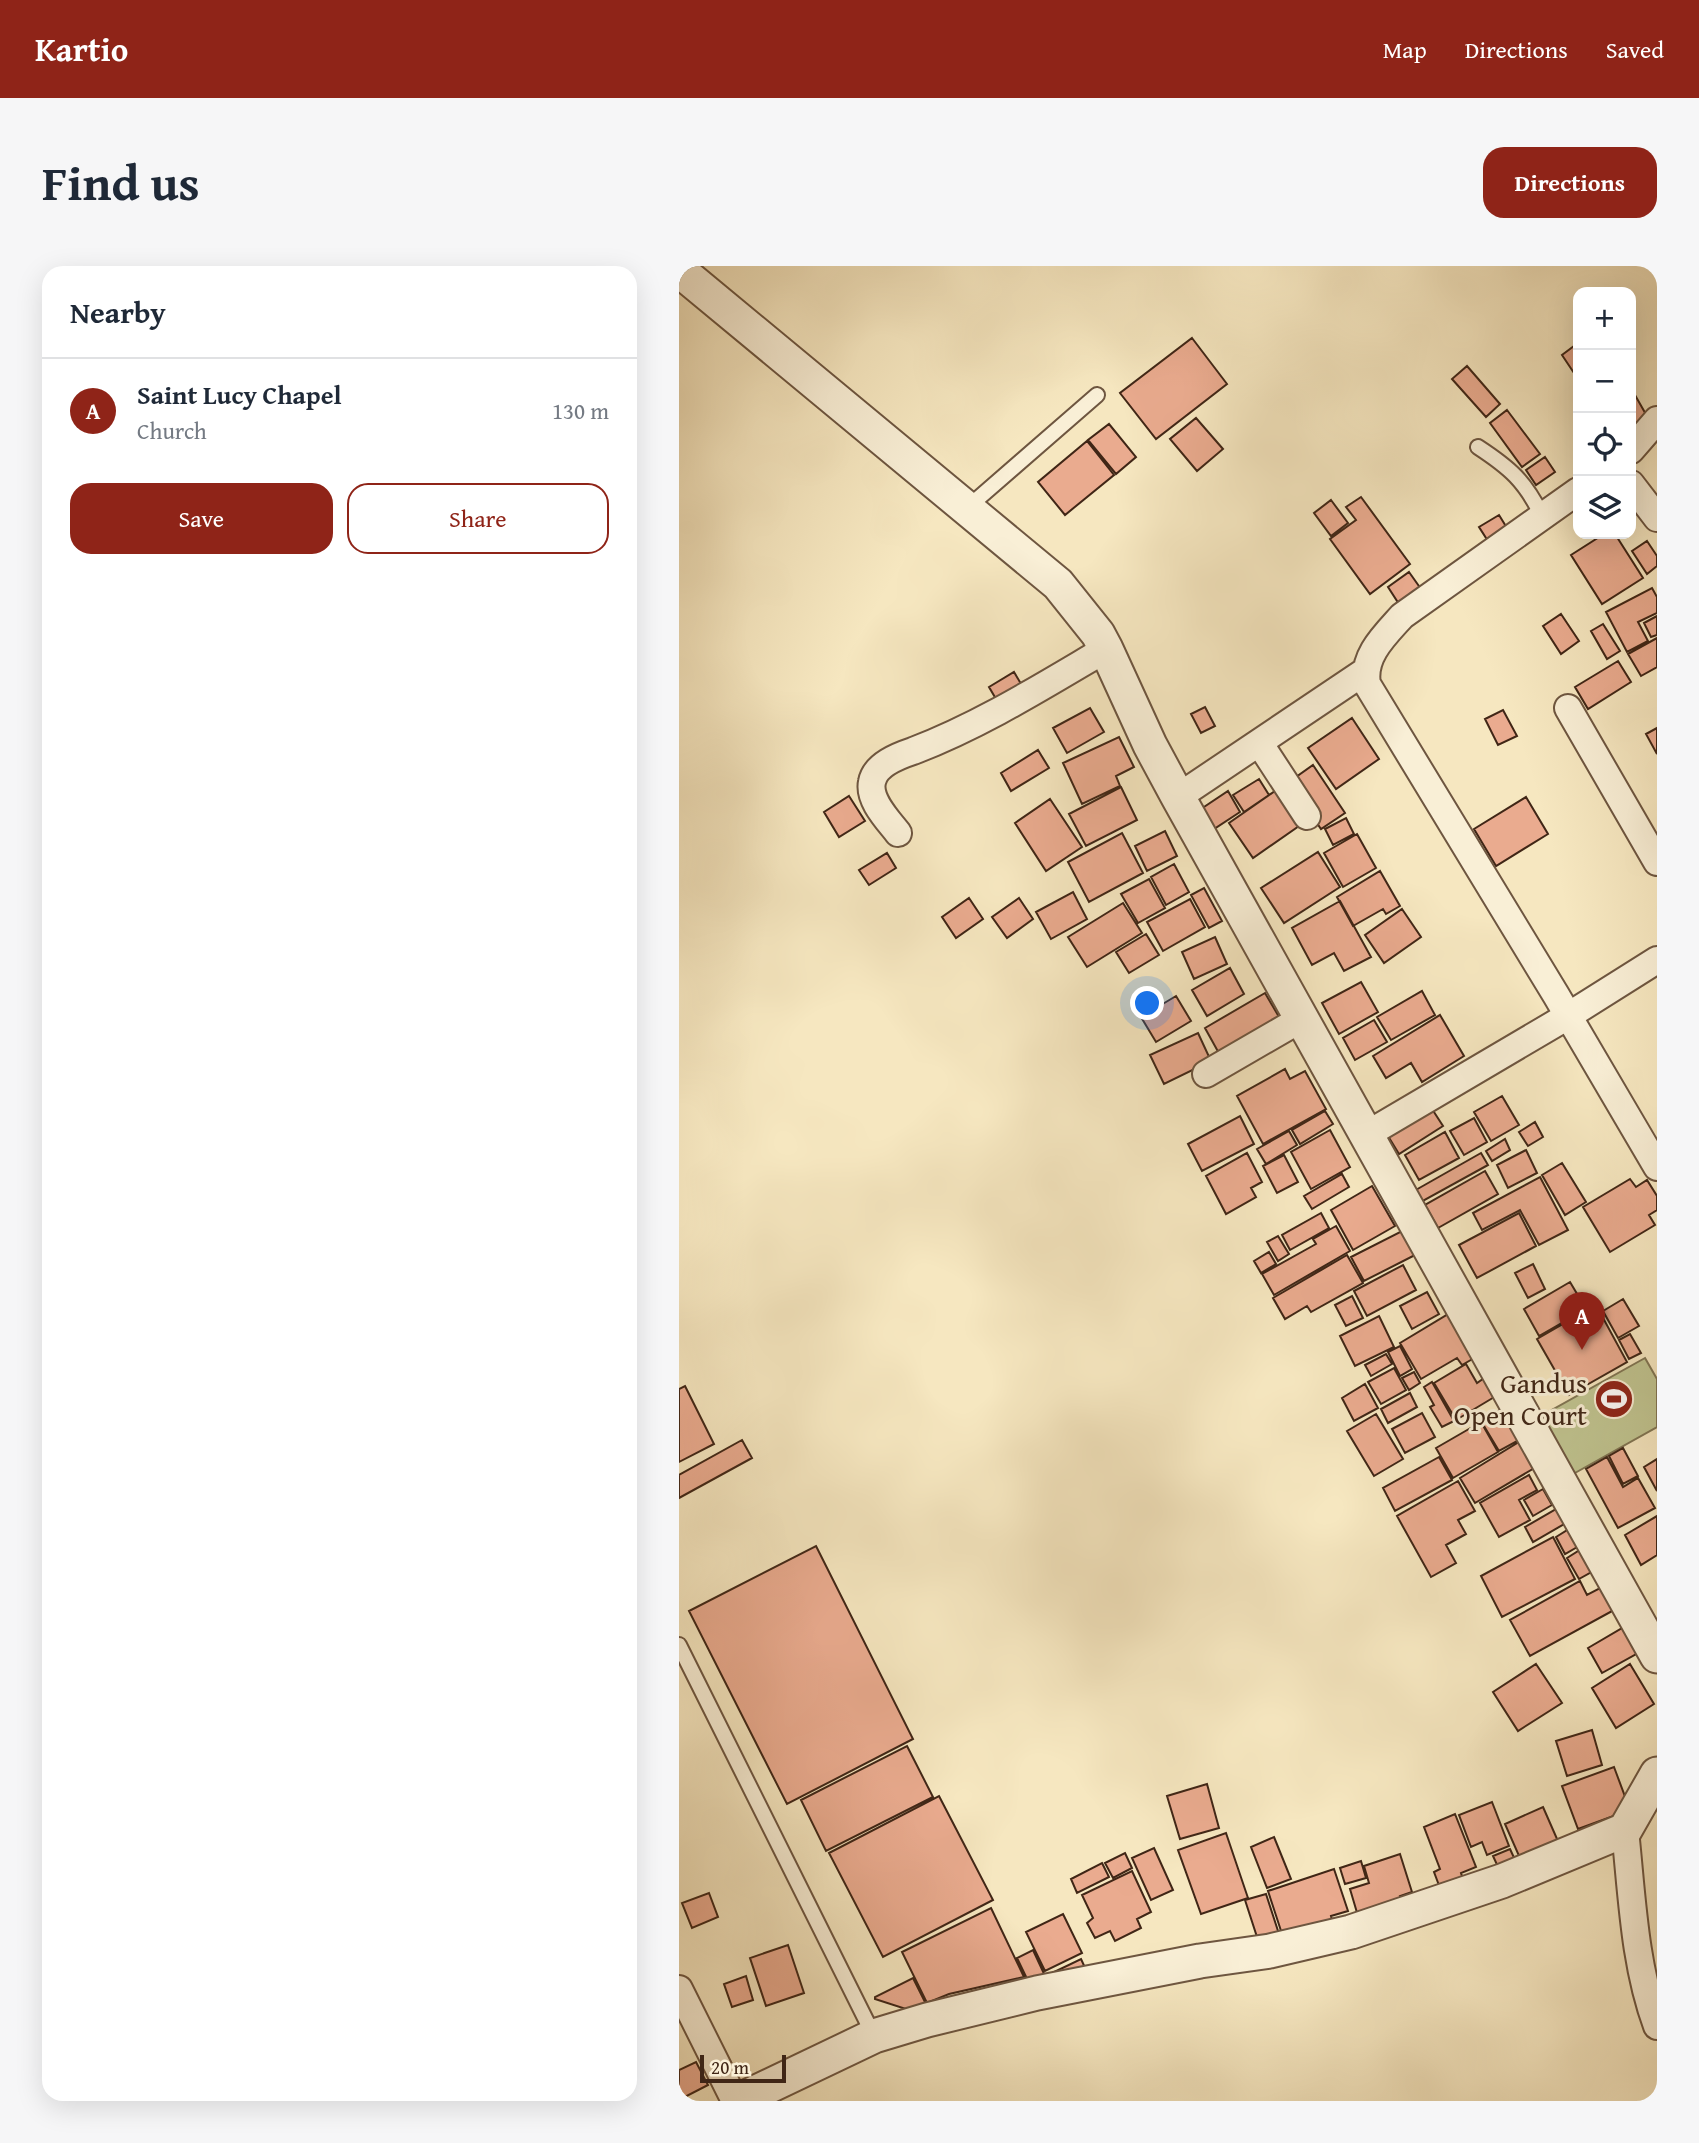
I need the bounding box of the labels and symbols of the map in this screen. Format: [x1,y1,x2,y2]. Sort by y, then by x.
your location [1130,986,1164,1020]
pin: A [1559,1292,1605,1350]
place label: Gandus Open Court [1454,1362,1587,1435]
sports icon: Gandus Open Court [1593,1378,1635,1420]
scale bar [700,2052,786,2084]

